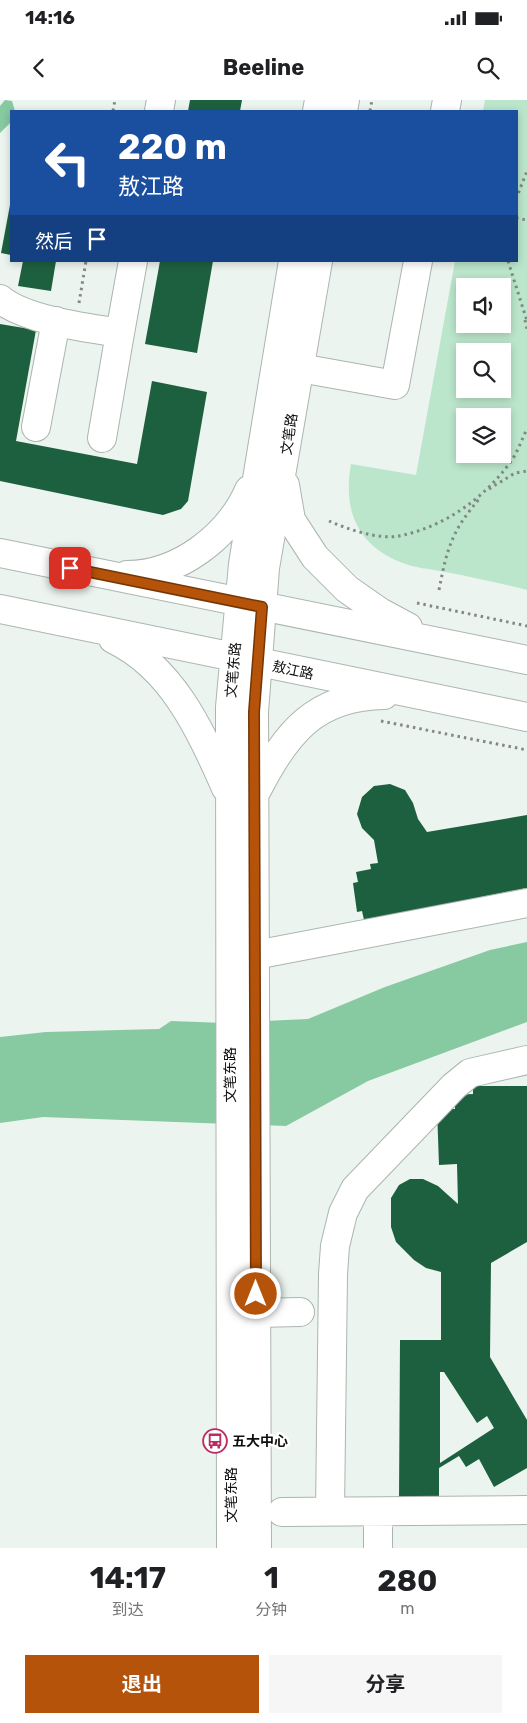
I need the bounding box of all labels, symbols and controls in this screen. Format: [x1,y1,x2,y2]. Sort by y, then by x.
text: 14:16 [25,6,75,29]
icon: back [25,54,53,82]
text: Beeline [223,54,304,81]
icon: search [474,54,502,82]
text: 220 m [118,126,227,168]
icon: left [35,130,100,195]
text: 敖江路 [118,173,184,200]
icon: arrive [83,225,111,253]
text: 然后 [35,230,73,253]
map controls [456,278,511,463]
button: sound [456,278,511,333]
button: search [456,343,511,398]
button: layers [456,408,511,463]
street label: 文笔路 [278,412,301,456]
pin [49,547,91,589]
icon: arrive [56,554,84,582]
street label: 文笔东路 [223,641,244,699]
street label: 敖江路 [271,658,315,683]
street label: 文笔东路 [222,1047,239,1103]
position arrow [229,1267,281,1319]
bus stop icon: 五大中心 [202,1428,228,1454]
place label: 五大中心 [232,1433,288,1450]
street label: 文笔东路 [223,1467,240,1523]
text: 14:17 [90,1560,166,1596]
text: 1 [264,1560,279,1596]
text: 280 [377,1563,437,1599]
text: m [400,1599,414,1618]
text: 到达 [112,1600,144,1619]
text: 分钟 [256,1600,288,1619]
button: 退出 [25,1655,259,1713]
button: 分享 [269,1655,502,1713]

